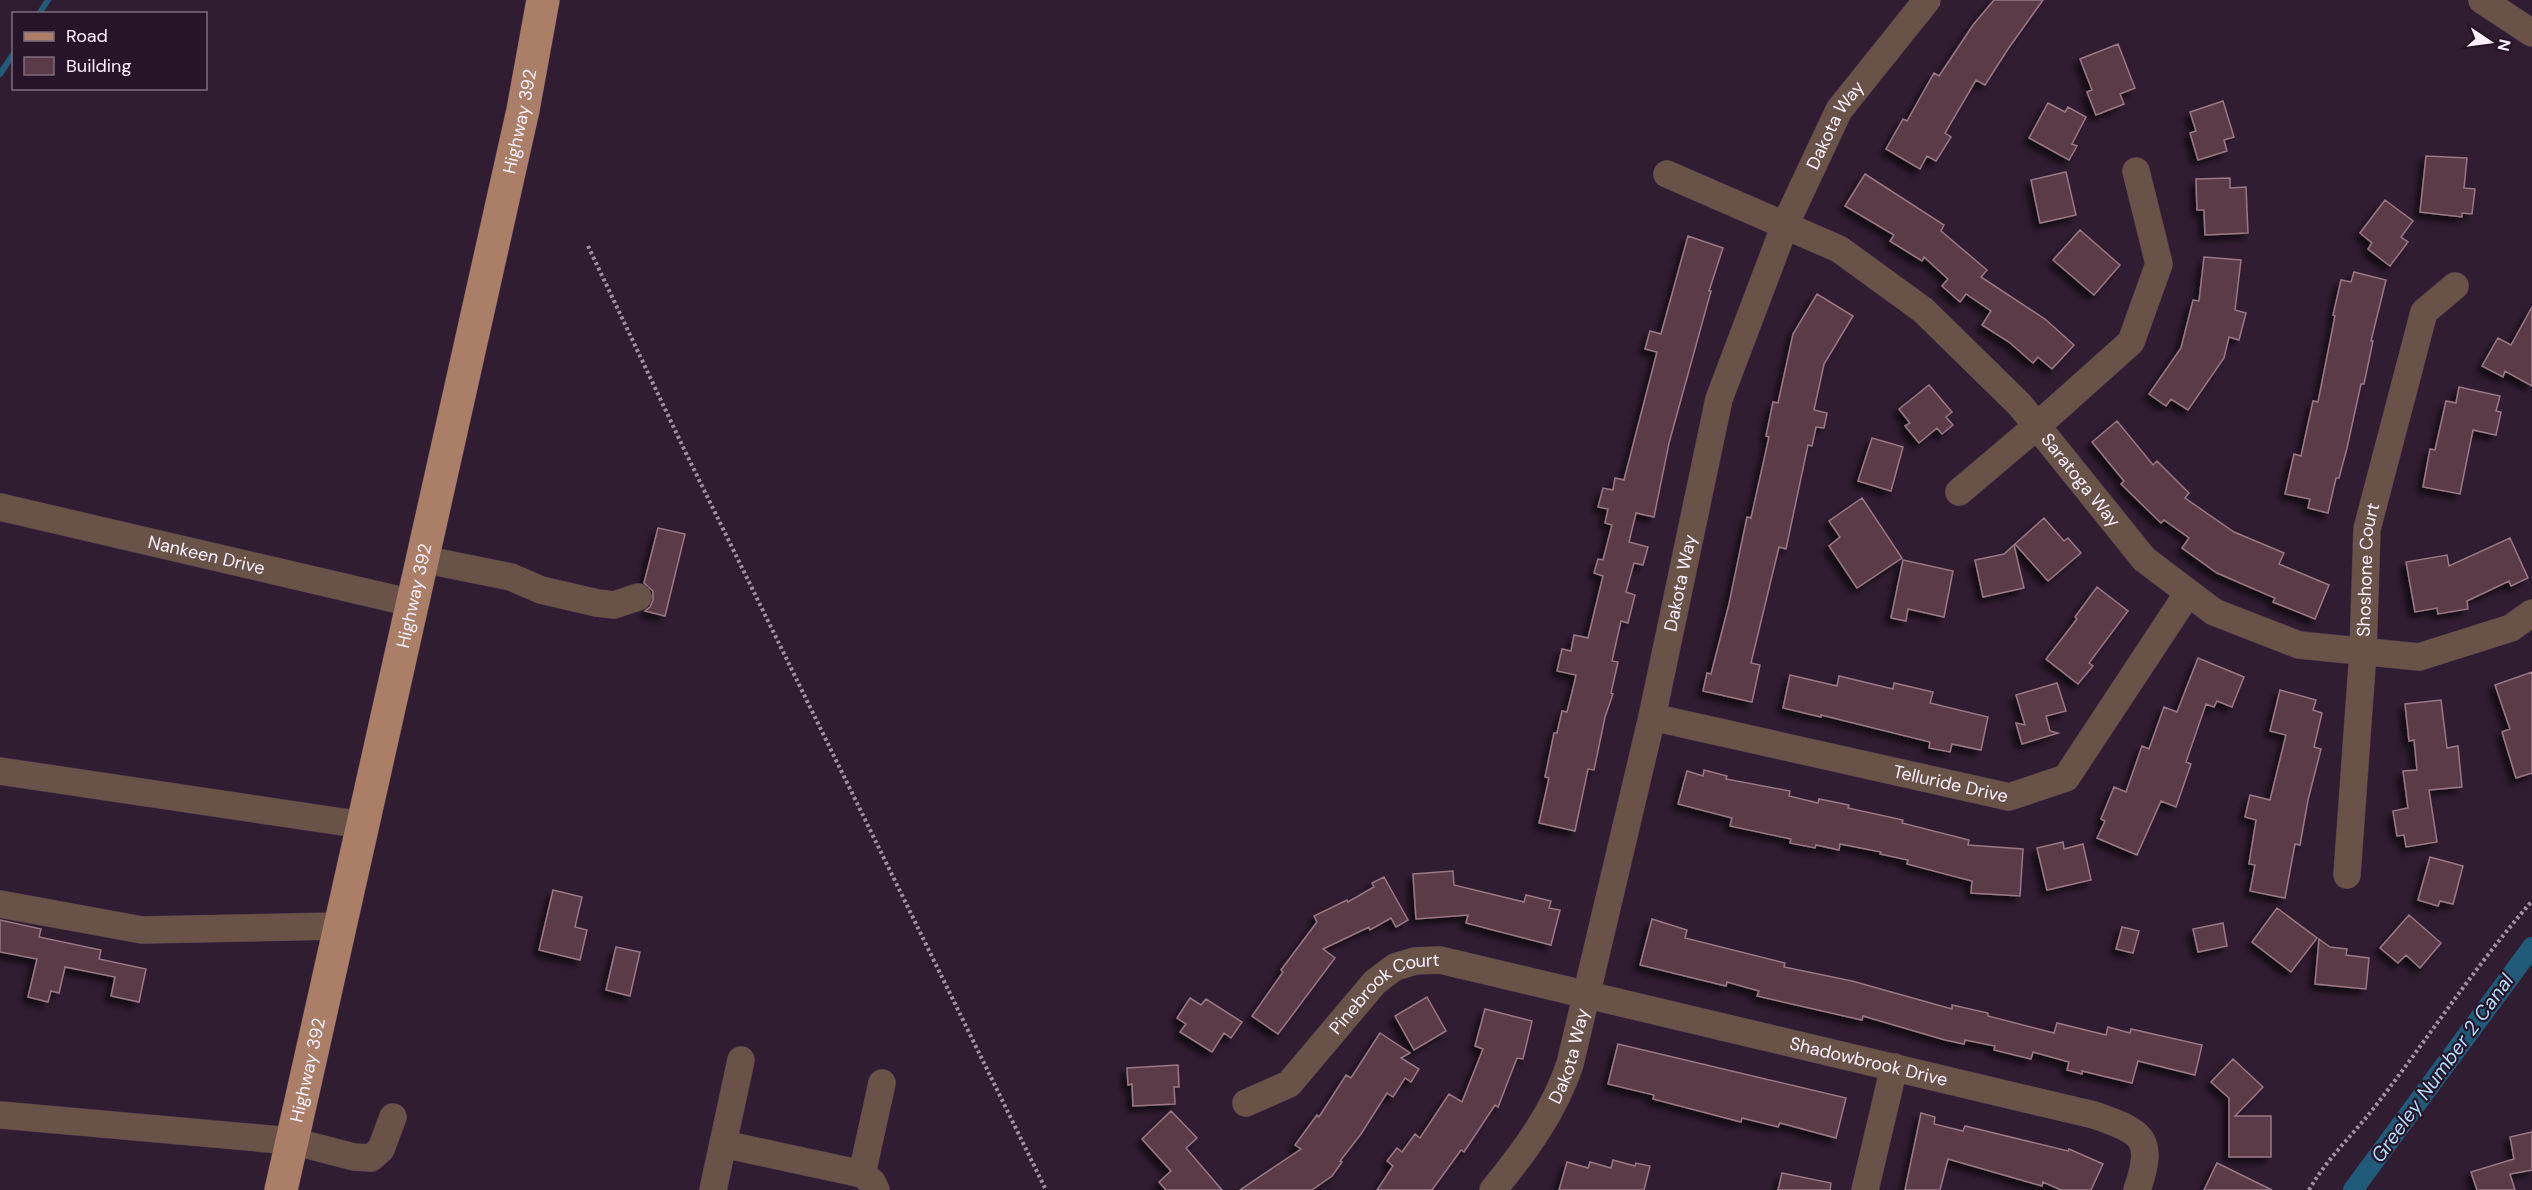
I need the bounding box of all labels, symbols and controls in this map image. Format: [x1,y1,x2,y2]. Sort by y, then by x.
legend [12,12,207,90]
north arrow [2460,12,2520,72]
text: Road [66,24,108,48]
text: N [2493,37,2516,53]
text: Building [66,54,131,78]
street label: Highway 392 [497,67,542,176]
street label: Dakota Way [1801,76,1870,174]
street label: Saratoga Way [2036,428,2126,532]
street label: Shoshone Court [2351,500,2385,637]
street label: Nankeen Drive [146,530,267,580]
street label: Dakota Way [1658,532,1702,634]
street label: Highway 392 [391,541,437,650]
street label: Telluride Drive [1891,759,2010,808]
street label: Pinebrook Court [1324,948,1440,1040]
water label: Greeley Number 2 Canal [2365,968,2520,1167]
street label: Dakota Way [1543,1006,1595,1108]
street label: Highway 392 [285,1016,331,1124]
street label: Shadowbrook Drive [1787,1031,1950,1092]

